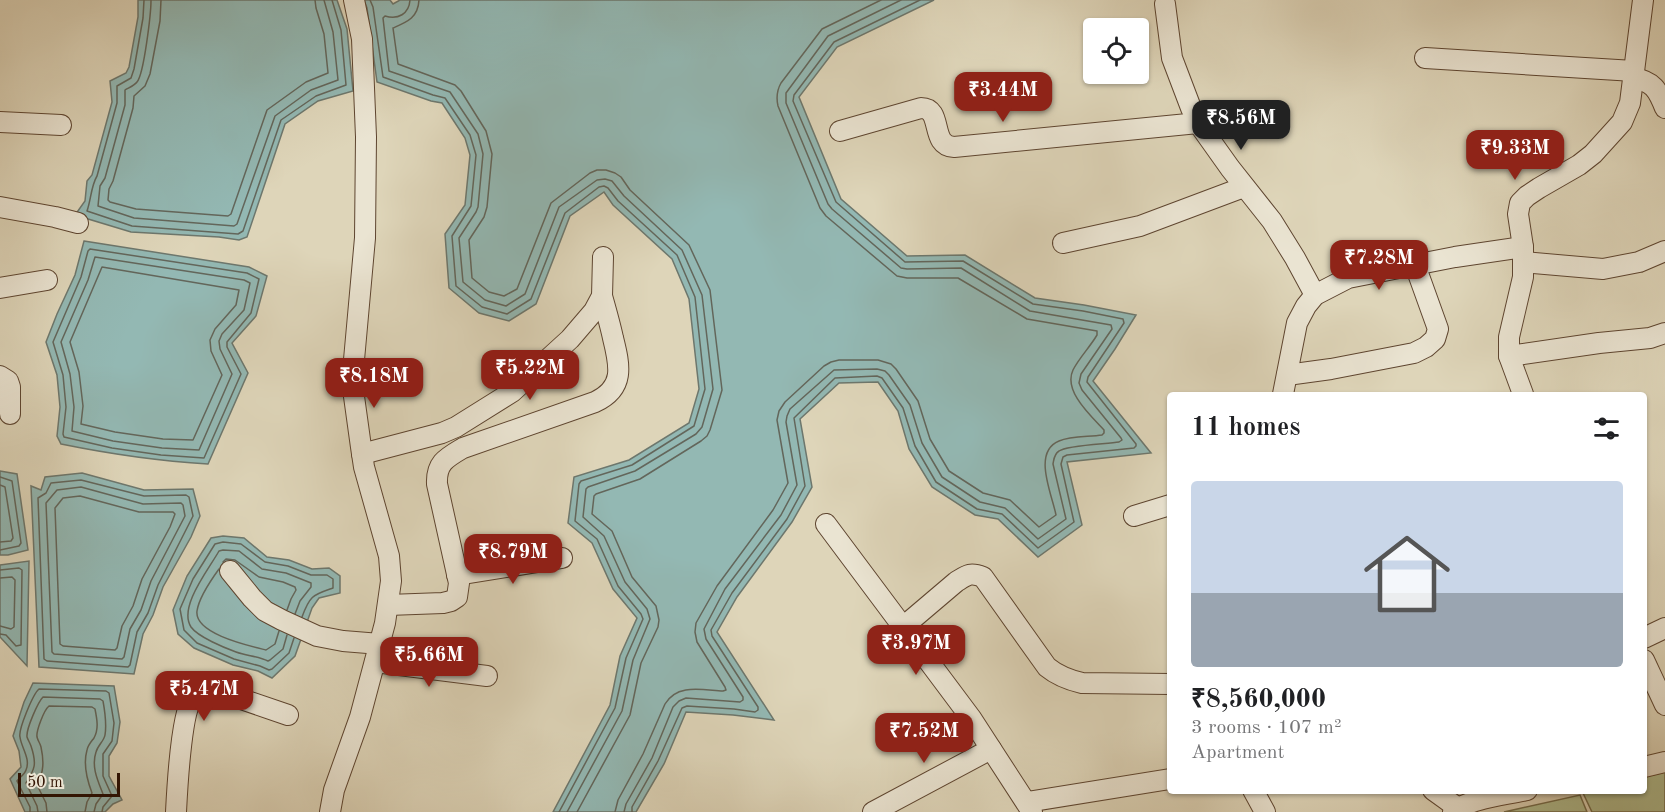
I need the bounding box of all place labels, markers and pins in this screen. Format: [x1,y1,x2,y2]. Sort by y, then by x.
pin: ₹3.44M [954,72,1052,123]
pin: ₹8.56M [1192,100,1290,151]
pin: ₹9.33M [1466,130,1564,181]
pin: ₹7.28M [1330,240,1428,291]
pin: ₹5.22M [481,350,579,401]
pin: ₹8.18M [325,358,423,409]
pin: ₹8.79M [464,534,562,585]
pin: ₹3.97M [867,625,965,676]
pin: ₹5.66M [380,637,478,688]
pin: ₹5.47M [155,671,253,722]
pin: ₹7.52M [875,713,973,764]

